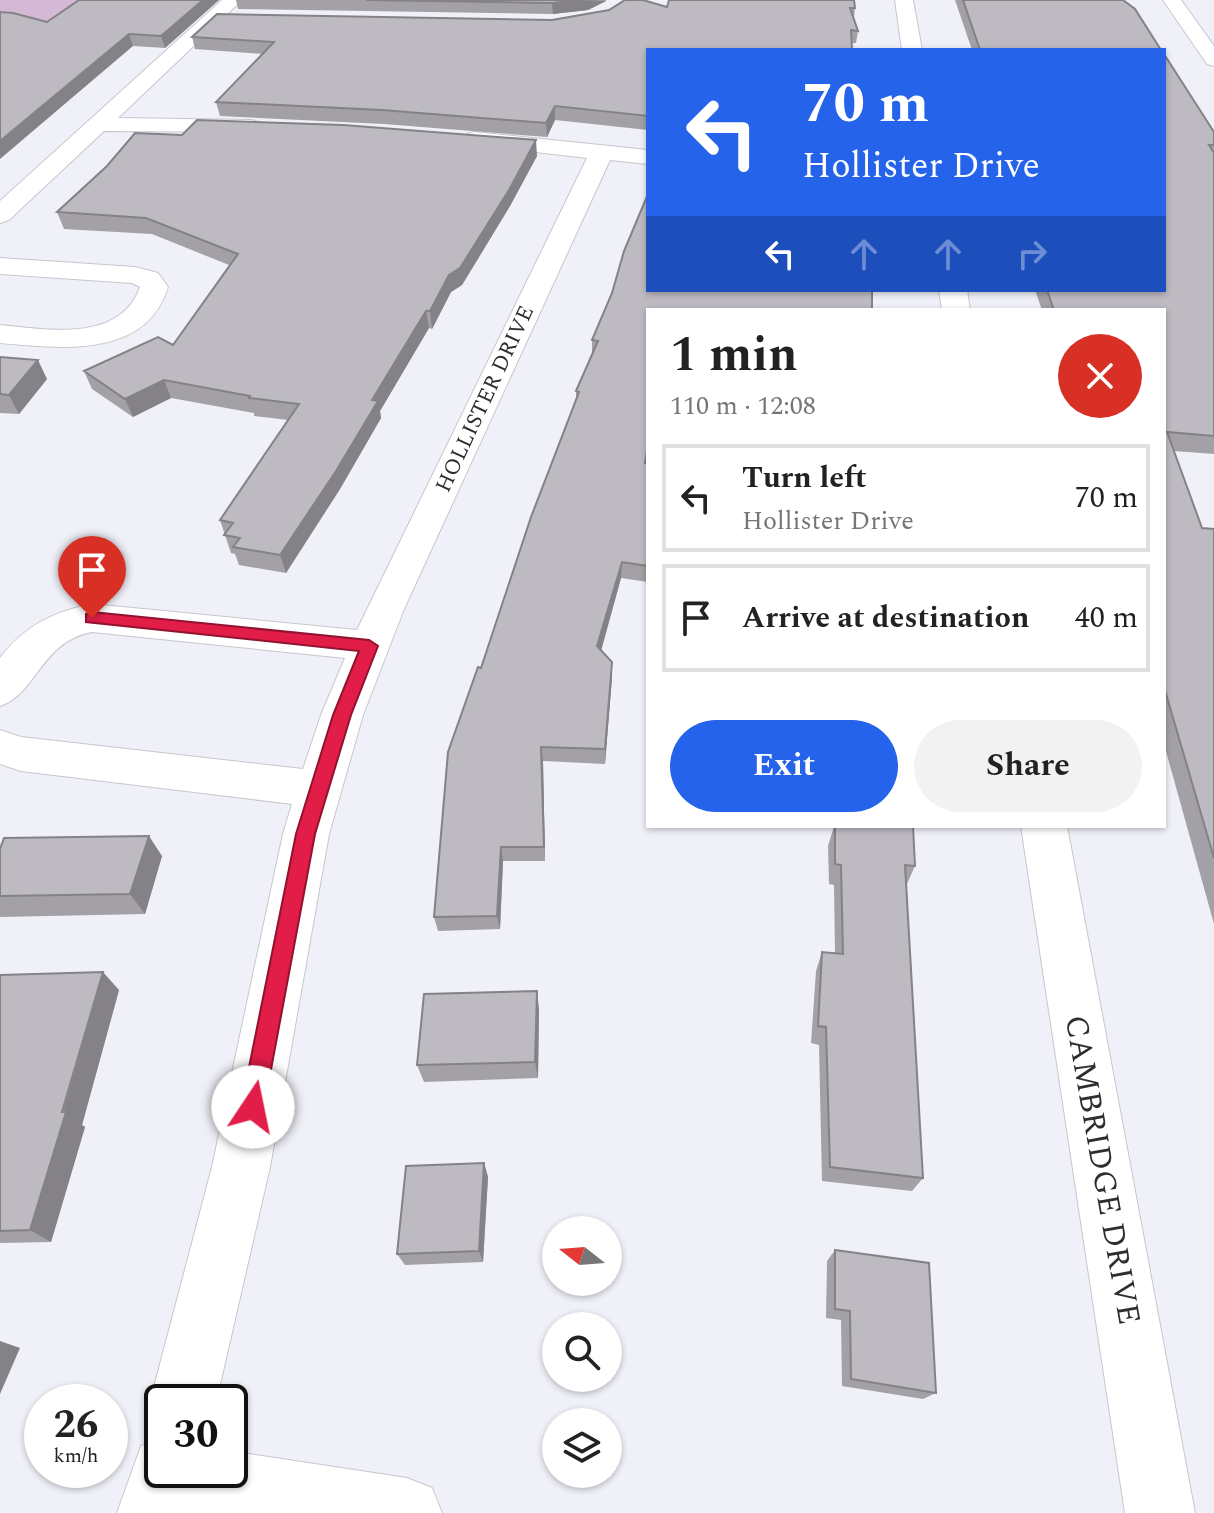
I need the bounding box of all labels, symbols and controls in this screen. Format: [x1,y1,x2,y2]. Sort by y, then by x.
text: 70 m [802,62,929,147]
icon: left [670,80,774,184]
text: Hollister Drive [802,139,1040,194]
icon: left [758,232,802,276]
icon: ahead [842,232,886,276]
icon: ahead [926,232,970,276]
icon: right [1010,232,1054,276]
street label: HOLLISTER DRIVE [427,300,543,498]
text: 1 min [670,319,798,392]
button: close [1058,334,1142,418]
text: 110 m · 12:08 [670,386,816,426]
text: Turn left [742,455,867,501]
text: 70 m [1075,475,1138,521]
icon: left [674,476,718,520]
text: Hollister Drive [742,501,914,541]
pin [58,536,126,618]
icon: arrive [70,548,114,592]
text: Arrive at destination [742,595,1029,641]
text: 40 m [1075,595,1138,641]
icon: arrive [674,596,718,640]
button: Exit [670,720,898,812]
button: Share [914,720,1142,812]
street label: CAMBRIDGE DRIVE [1051,1011,1153,1329]
position arrow [211,1065,295,1149]
north arrow [542,1216,622,1296]
map controls [542,1216,622,1488]
button: search [542,1312,622,1392]
speed limit sign: 30 [144,1384,248,1488]
text: 26 [54,1395,98,1456]
button: layers [542,1408,622,1488]
text: km/h [54,1441,99,1471]

